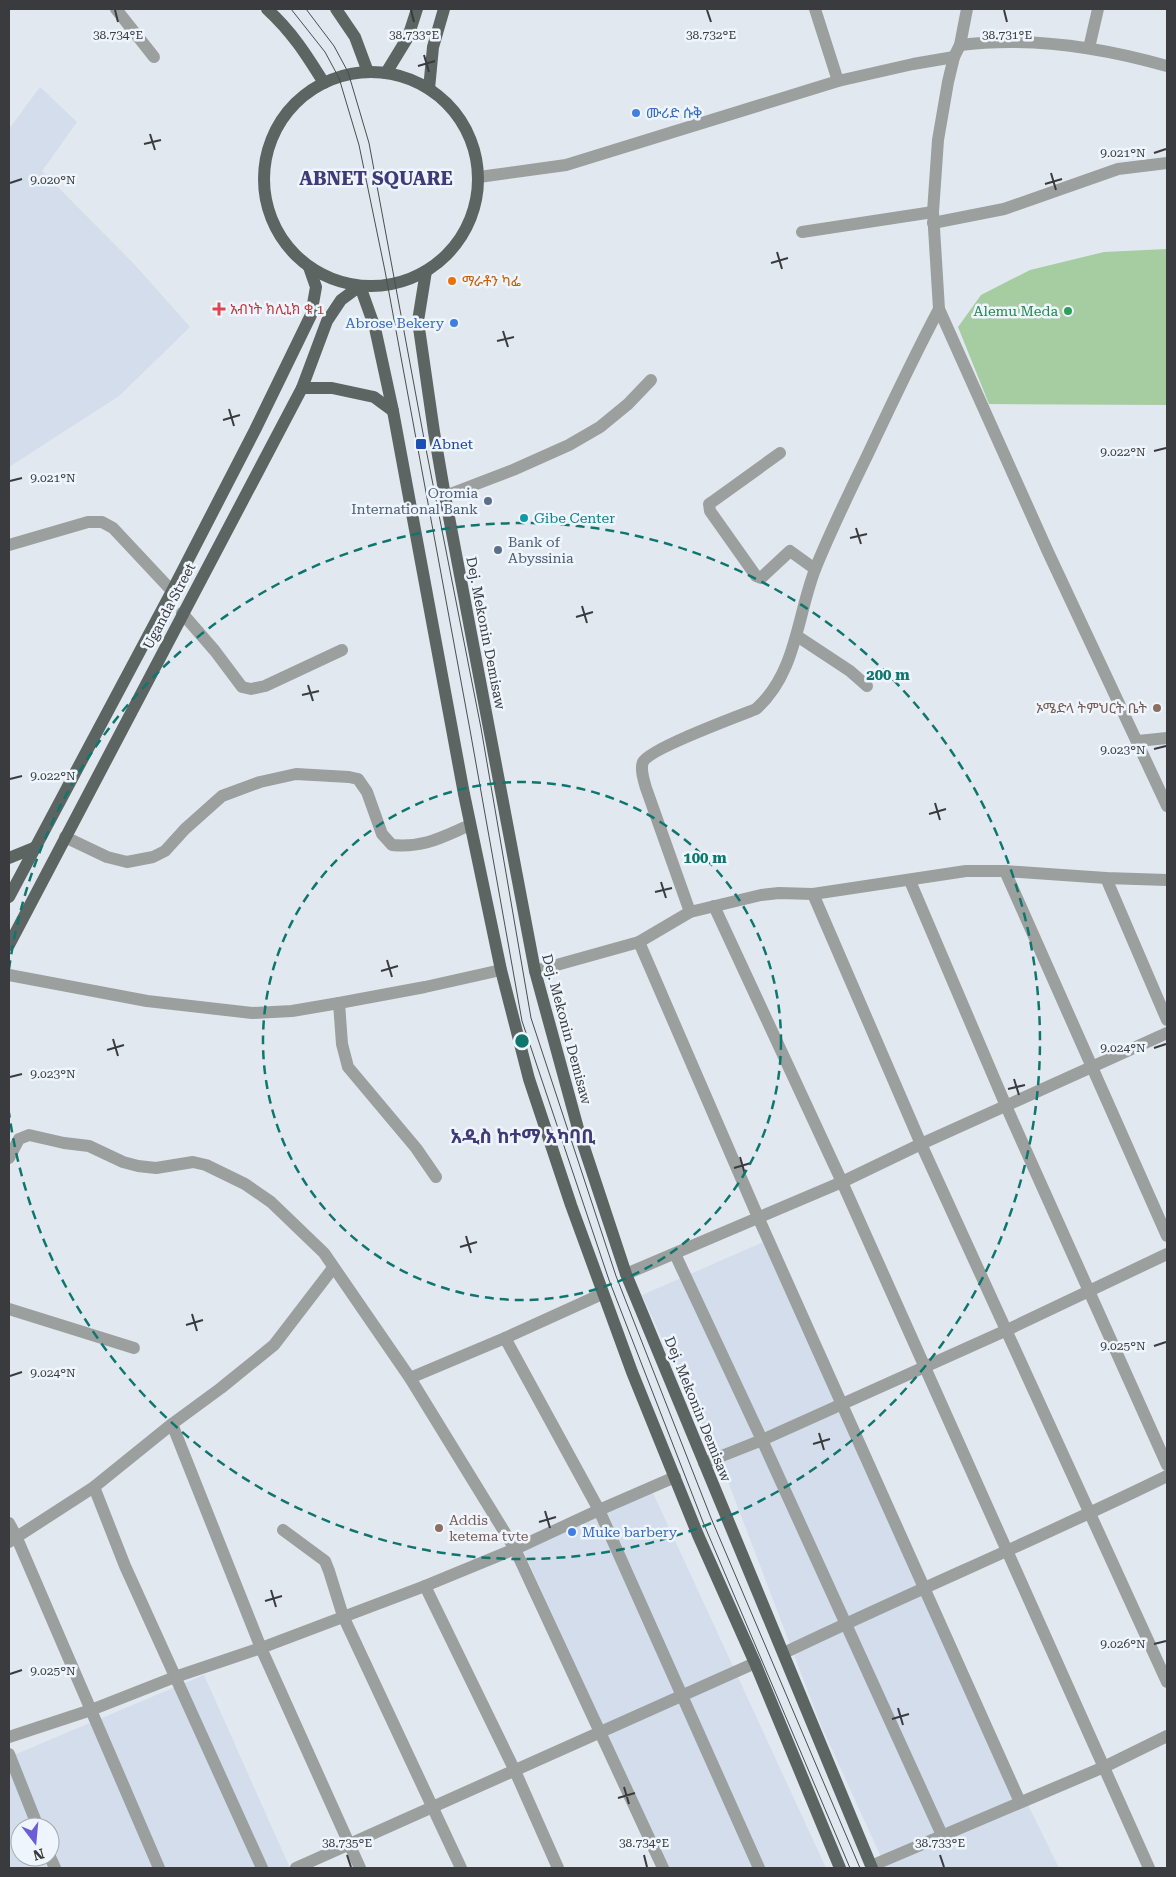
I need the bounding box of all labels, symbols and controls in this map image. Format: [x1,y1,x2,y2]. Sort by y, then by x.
text: 38.734°E [93,28,143,42]
text: 38.733°E [389,28,439,42]
text: 38.732°E [686,28,736,42]
text: 38.731°E [982,28,1032,42]
place label: ሙሪድ ሱቅ [646,105,702,121]
marker: ሙሪድ ሱቅ [630,107,642,119]
text: 9.021°N [1100,146,1146,160]
district label: ABNET SQUARE [299,167,453,190]
text: 9.020°N [30,173,76,187]
place label: ማራቶን ካፌ [462,273,521,289]
marker: ማራቶን ካፌ [446,275,458,287]
place label: አብነት ክሊኒክ ቁ 1 [230,301,325,317]
marker: አብነት ክሊኒክ ቁ 1 [212,302,226,316]
place label: Alemu Meda [974,303,1058,319]
marker: Alemu Meda [1062,305,1074,317]
place label: Abrose Bekery [346,315,445,331]
marker: Abrose Bekery [448,317,460,329]
place label: Abnet [432,436,473,452]
marker: Abnet [414,437,428,451]
text: 9.022°N [1100,445,1146,459]
text: 9.021°N [30,471,76,485]
place label: Oromia International Bank [351,485,478,517]
marker: Oromia International Bank [482,495,494,507]
place label: Gibe Center [534,510,615,526]
marker: Gibe Center [518,512,530,524]
place label: Bank of Abyssinia [508,534,574,566]
marker: Bank of Abyssinia [492,544,504,556]
street label: Dej. Mekonin Demisaw [463,555,509,711]
street label: Uganda Street [140,560,198,652]
text: 200 m [866,666,910,684]
place label: ኦሜድላ ትምህርት ቤት [1036,700,1148,716]
marker: ኦሜድላ ትምህርት ቤት [1151,702,1163,714]
text: 9.023°N [1100,743,1146,757]
text: 9.022°N [30,769,76,783]
text: 100 m [683,849,727,867]
street label: Dej. Mekonin Demisaw [539,952,595,1106]
centre of rings [513,1032,531,1050]
text: 9.024°N [1100,1041,1146,1055]
text: 9.023°N [30,1067,76,1081]
district label: አዲስ ከተማ አካባቢ [451,1125,596,1148]
street label: Dej. Mekonin Demisaw [662,1334,735,1484]
text: 9.025°N [1100,1339,1146,1353]
text: 9.024°N [30,1366,76,1380]
place label: Addis ketema tvte [449,1512,529,1544]
marker: Addis ketema tvte [433,1522,445,1534]
place label: Muke barbery [582,1524,678,1540]
marker: Muke barbery [566,1526,578,1538]
text: 9.026°N [1100,1637,1146,1651]
text: 9.025°N [30,1664,76,1678]
north arrow [10,1817,60,1867]
text: 38.735°E [322,1836,372,1850]
text: 38.734°E [619,1836,669,1850]
text: 38.733°E [915,1836,965,1850]
text: N [31,1845,46,1864]

